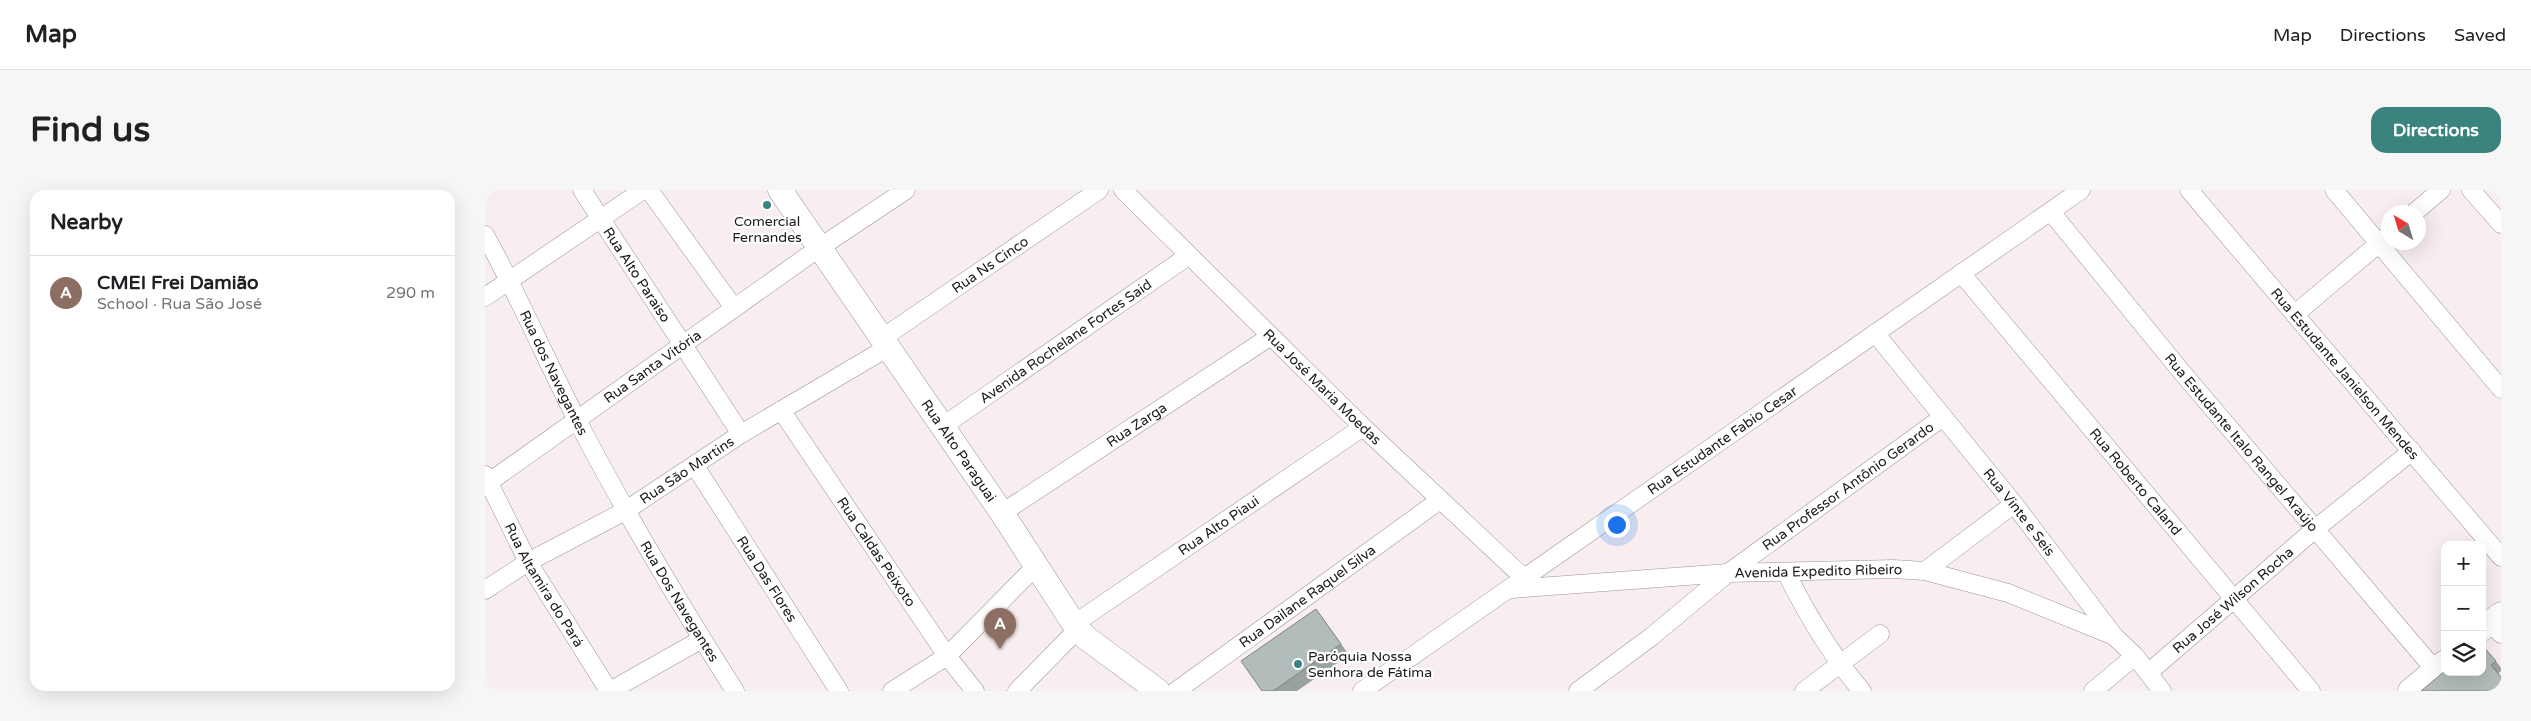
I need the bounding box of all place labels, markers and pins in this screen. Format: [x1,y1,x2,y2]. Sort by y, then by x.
marker: Comercial Fernandes [761,199,773,211]
place label: Comercial Fernandes [732,213,802,246]
pin: A [984,608,1016,649]
place label: Paróquia Nossa Senhora de Fátima [1308,648,1432,681]
marker: Paróquia Nossa Senhora de Fátima [1292,658,1304,670]

